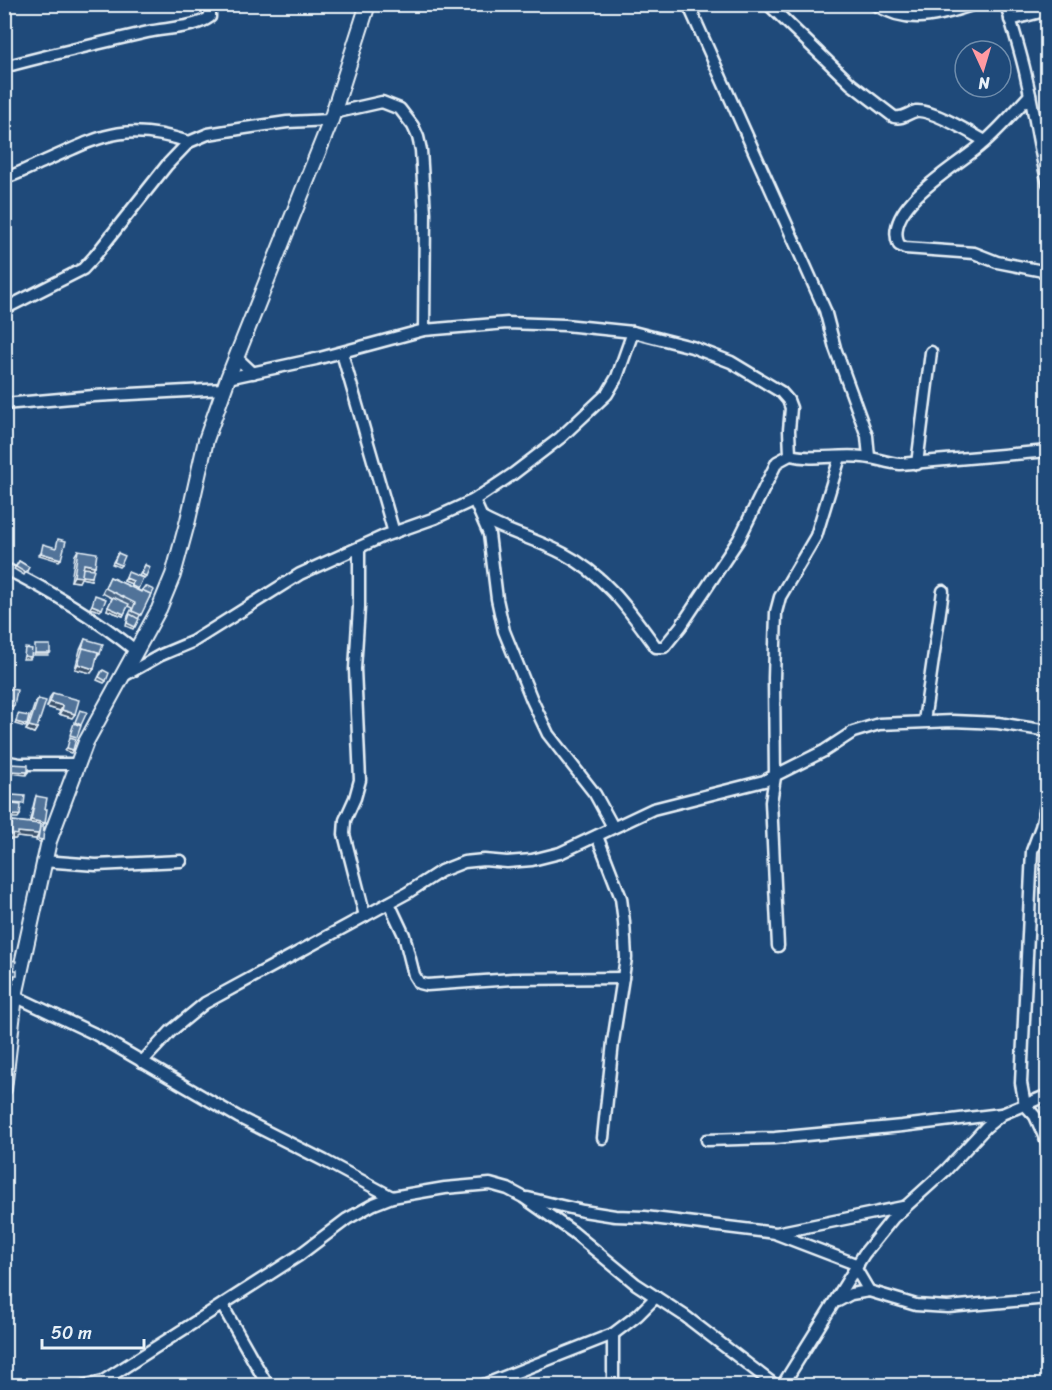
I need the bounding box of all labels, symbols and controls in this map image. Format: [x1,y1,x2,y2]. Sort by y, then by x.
north arrow [953,39,1013,99]
text: N [977,69,992,98]
scale bar [42,1312,144,1350]
text: 50 m [51,1317,92,1349]

